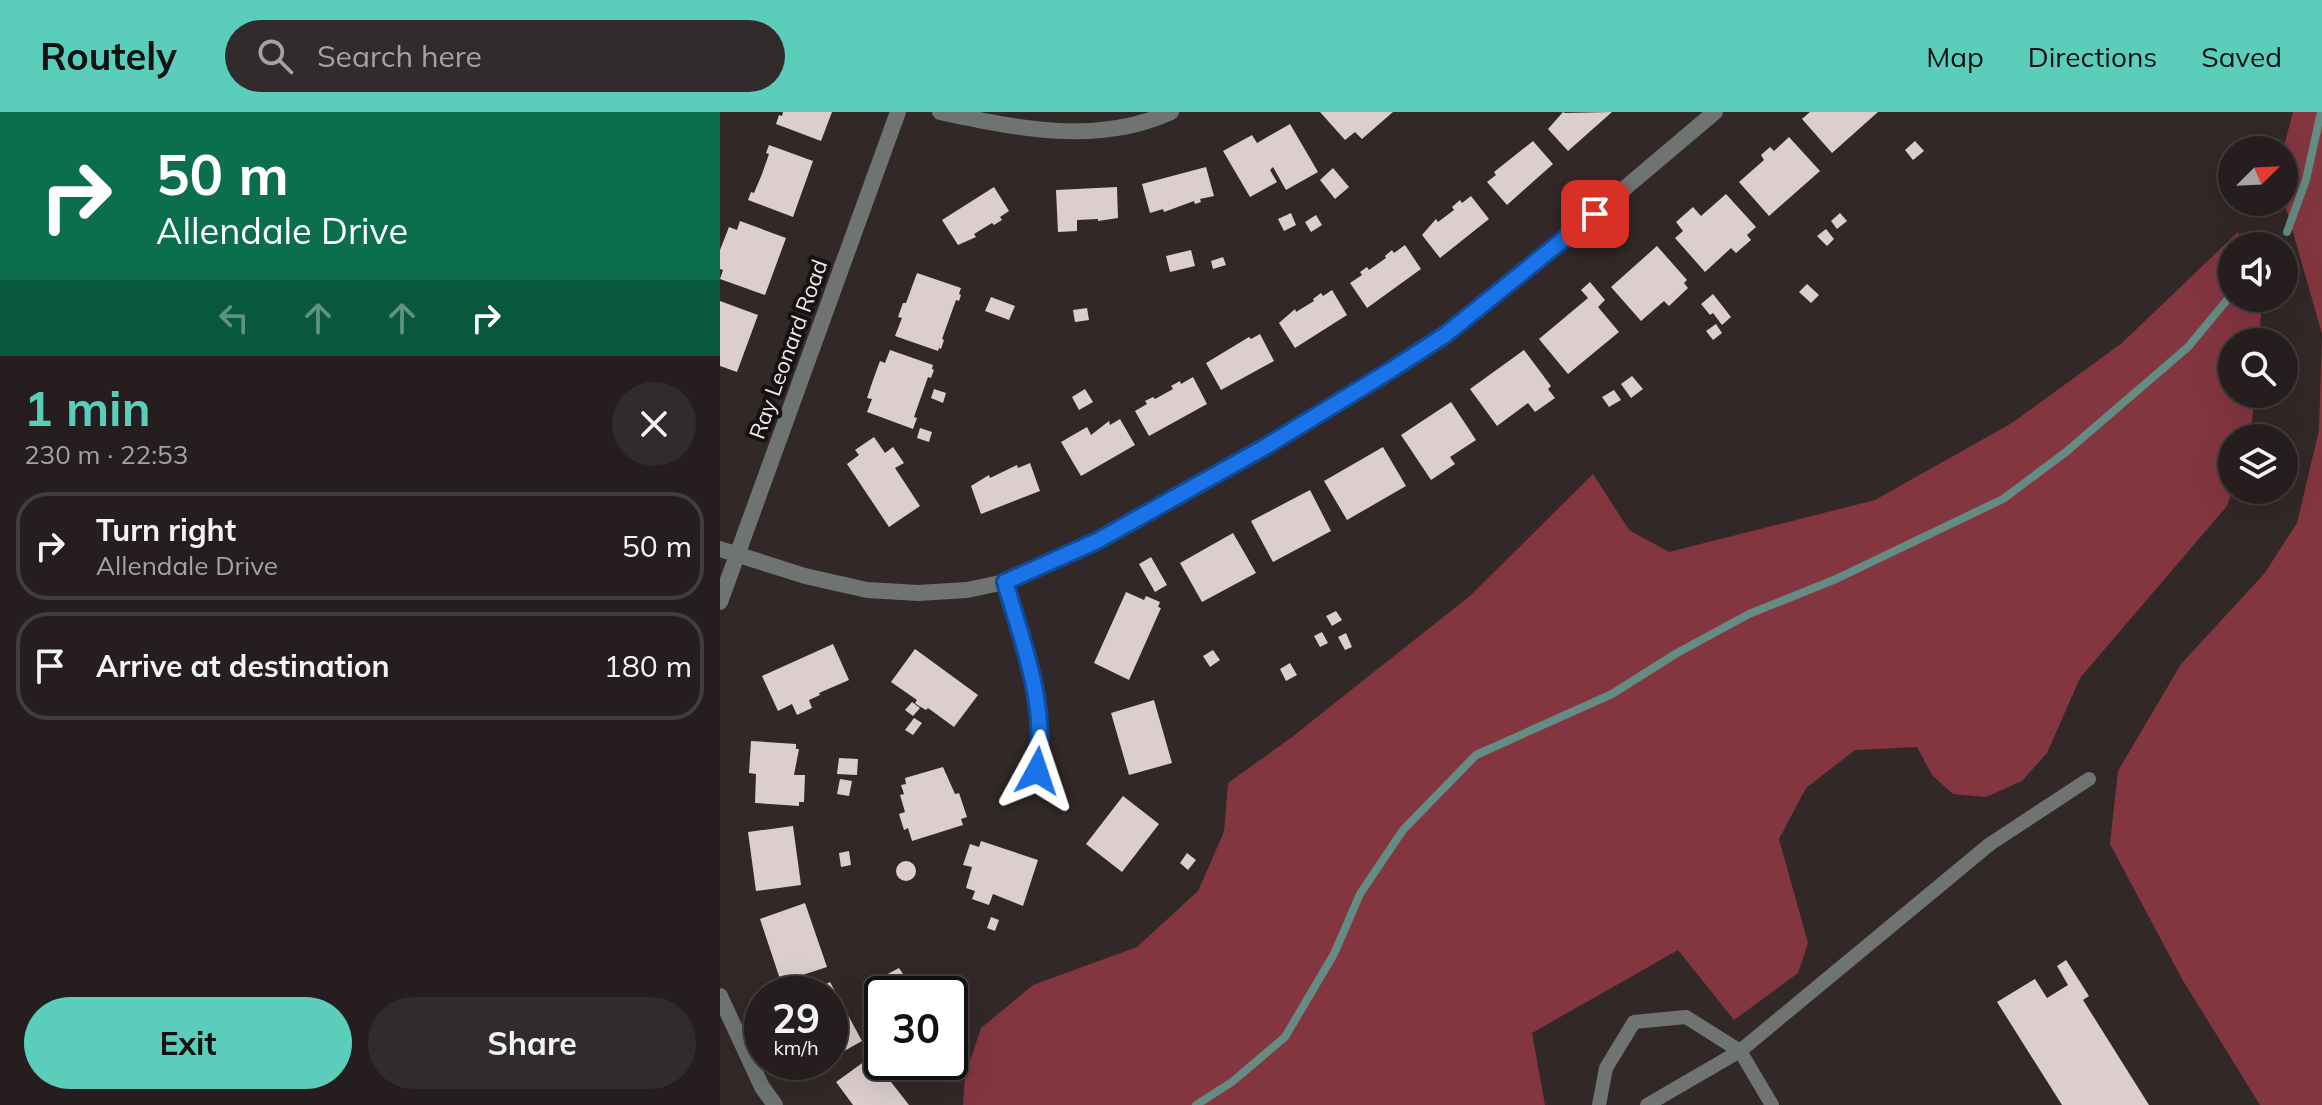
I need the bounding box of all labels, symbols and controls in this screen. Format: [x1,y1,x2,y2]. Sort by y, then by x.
search box [225,20,785,92]
text: Routely [40,32,177,80]
icon: search [253,34,297,78]
text: Search here [317,37,482,75]
text: Map [1926,39,1984,74]
text: Directions [2028,39,2157,74]
text: Saved [2201,39,2282,74]
north arrow [2218,136,2298,216]
map controls [2218,136,2298,504]
text: 50 m [156,139,289,209]
icon: right [24,144,128,248]
pin [1561,180,1629,248]
icon: arrive [1573,192,1617,236]
text: Allendale Drive [156,208,408,253]
button: sound [2218,232,2298,312]
street label: Ray Leonard Road [743,255,833,443]
icon: left [212,296,256,340]
icon: ahead [296,296,340,340]
icon: ahead [380,296,424,340]
icon: right [464,296,508,340]
button: search [2218,328,2298,408]
text: 1 min [24,378,151,438]
button: close [612,382,696,466]
button: layers [2218,424,2298,504]
text: 230 m · 22:53 [24,438,188,471]
text: Turn right [96,511,236,549]
icon: right [28,524,72,568]
text: 50 m [622,527,692,565]
text: Allendale Drive [96,549,278,582]
icon: arrive [28,644,72,688]
text: Arrive at destination [96,647,390,685]
text: 180 m [604,647,692,685]
position arrow [995,729,1079,813]
speed limit sign: 30 [864,976,968,1080]
text: 29 [772,993,820,1043]
button: Exit [24,997,352,1089]
button: Share [368,997,696,1089]
text: km/h [773,1035,819,1060]

